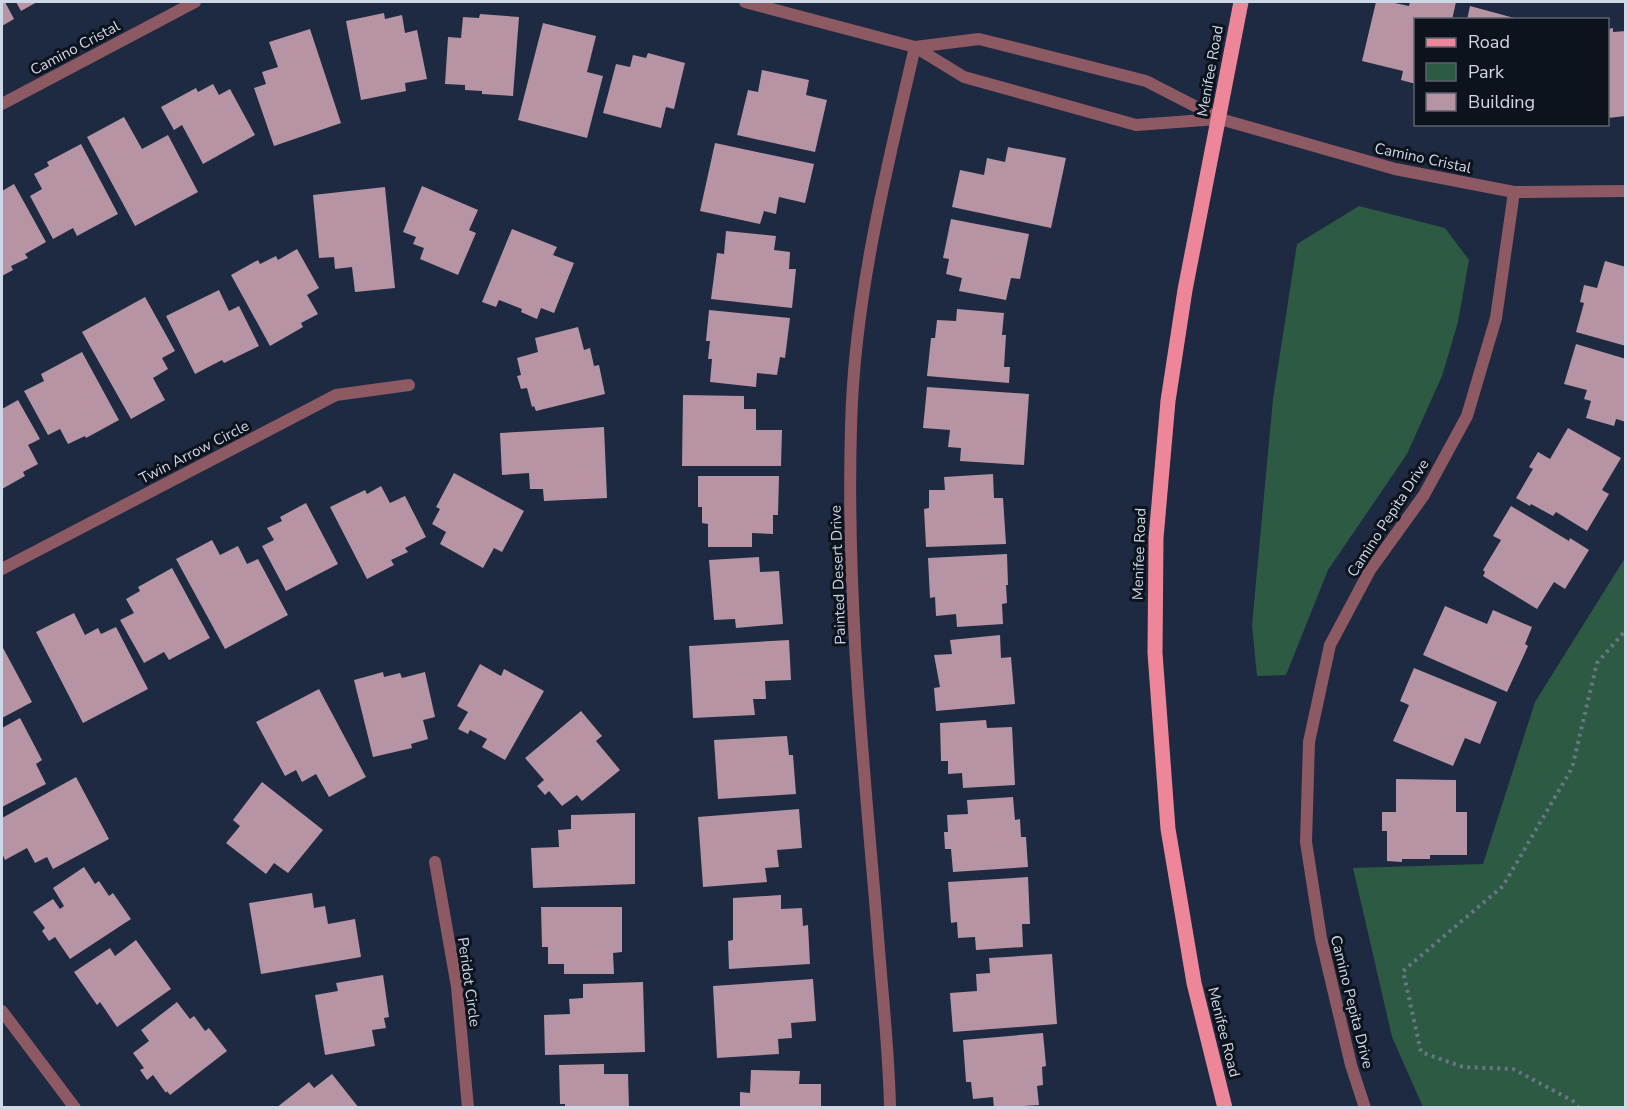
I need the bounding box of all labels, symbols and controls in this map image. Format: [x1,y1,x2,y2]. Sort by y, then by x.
street label: Camino Cristal [27,16,124,80]
legend [1414,18,1609,126]
street label: Menifee Road [1192,24,1228,118]
text: Road [1468,30,1510,54]
text: Park [1468,60,1505,84]
text: Building [1468,90,1535,114]
street label: Camino Cristal [1373,138,1474,178]
street label: Twin Arrow Circle [136,416,252,488]
street label: Camino Pepita Drive [1342,455,1434,581]
street label: Painted Desert Drive [826,505,850,645]
street label: Menifee Road [1127,508,1151,600]
street label: Camino Pepita Drive [1326,933,1378,1071]
street label: Peridot Circle [453,936,485,1028]
street label: Menifee Road [1203,985,1245,1079]

